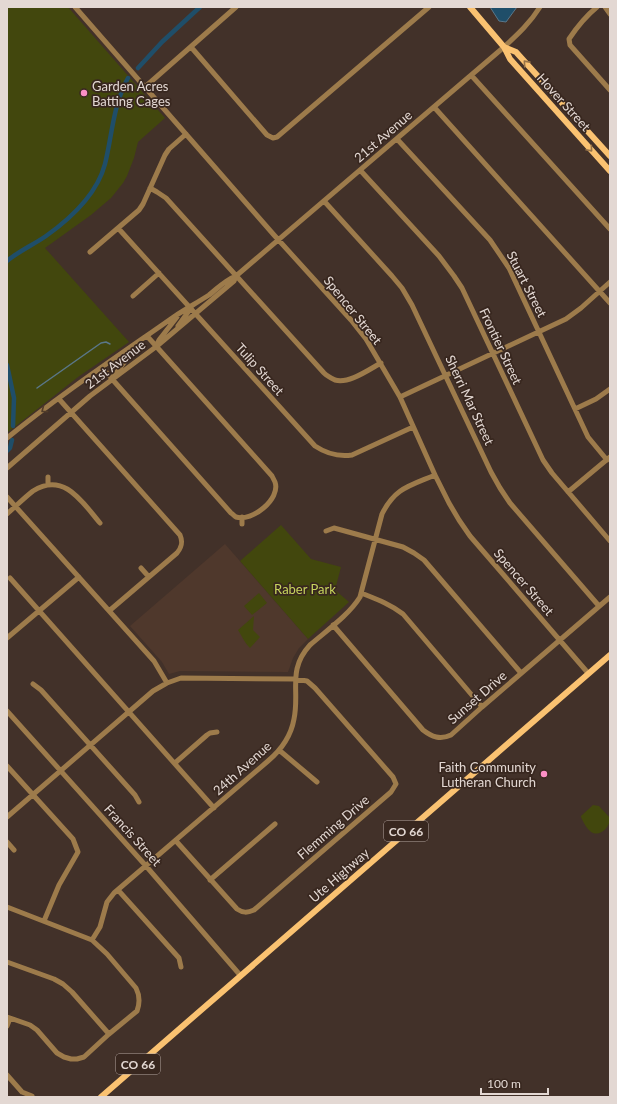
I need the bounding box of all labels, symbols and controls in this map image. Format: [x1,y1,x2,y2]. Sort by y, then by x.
one-way arrow [523,60,530,67]
street label: Hover Street [534,70,594,134]
place label: Garden Acres Batting Cages [92,78,171,109]
marker: Garden Acres Batting Cages [79,88,89,98]
street label: 21st Avenue [351,106,415,165]
one-way arrow [586,144,593,151]
street label: Stuart Street [504,248,551,320]
street label: Spencer Street [321,273,386,348]
street label: Frontier Street [476,305,526,387]
street label: 21st Avenue [82,336,148,392]
street label: Tulip Street [232,340,288,399]
street label: Sherri Mar Street [442,353,498,448]
one-way arrow [41,405,48,412]
street label: Spencer Street [491,545,558,619]
park label: Raber Park [274,581,336,597]
street label: Sunset Drive [444,667,510,727]
street label: 24th Avenue [210,738,275,798]
place label: Faith Community Lutheran Church [438,759,536,790]
marker: Faith Community Lutheran Church [539,769,549,779]
street label: Flemming Drive [294,791,372,863]
street label: Francis Street [101,801,165,869]
road number: CO 66 [384,821,428,841]
street label: Ute Highway [306,844,373,905]
road number: CO 66 [116,1054,160,1074]
scale bar [481,1070,548,1096]
text: 100 m [487,1076,521,1091]

